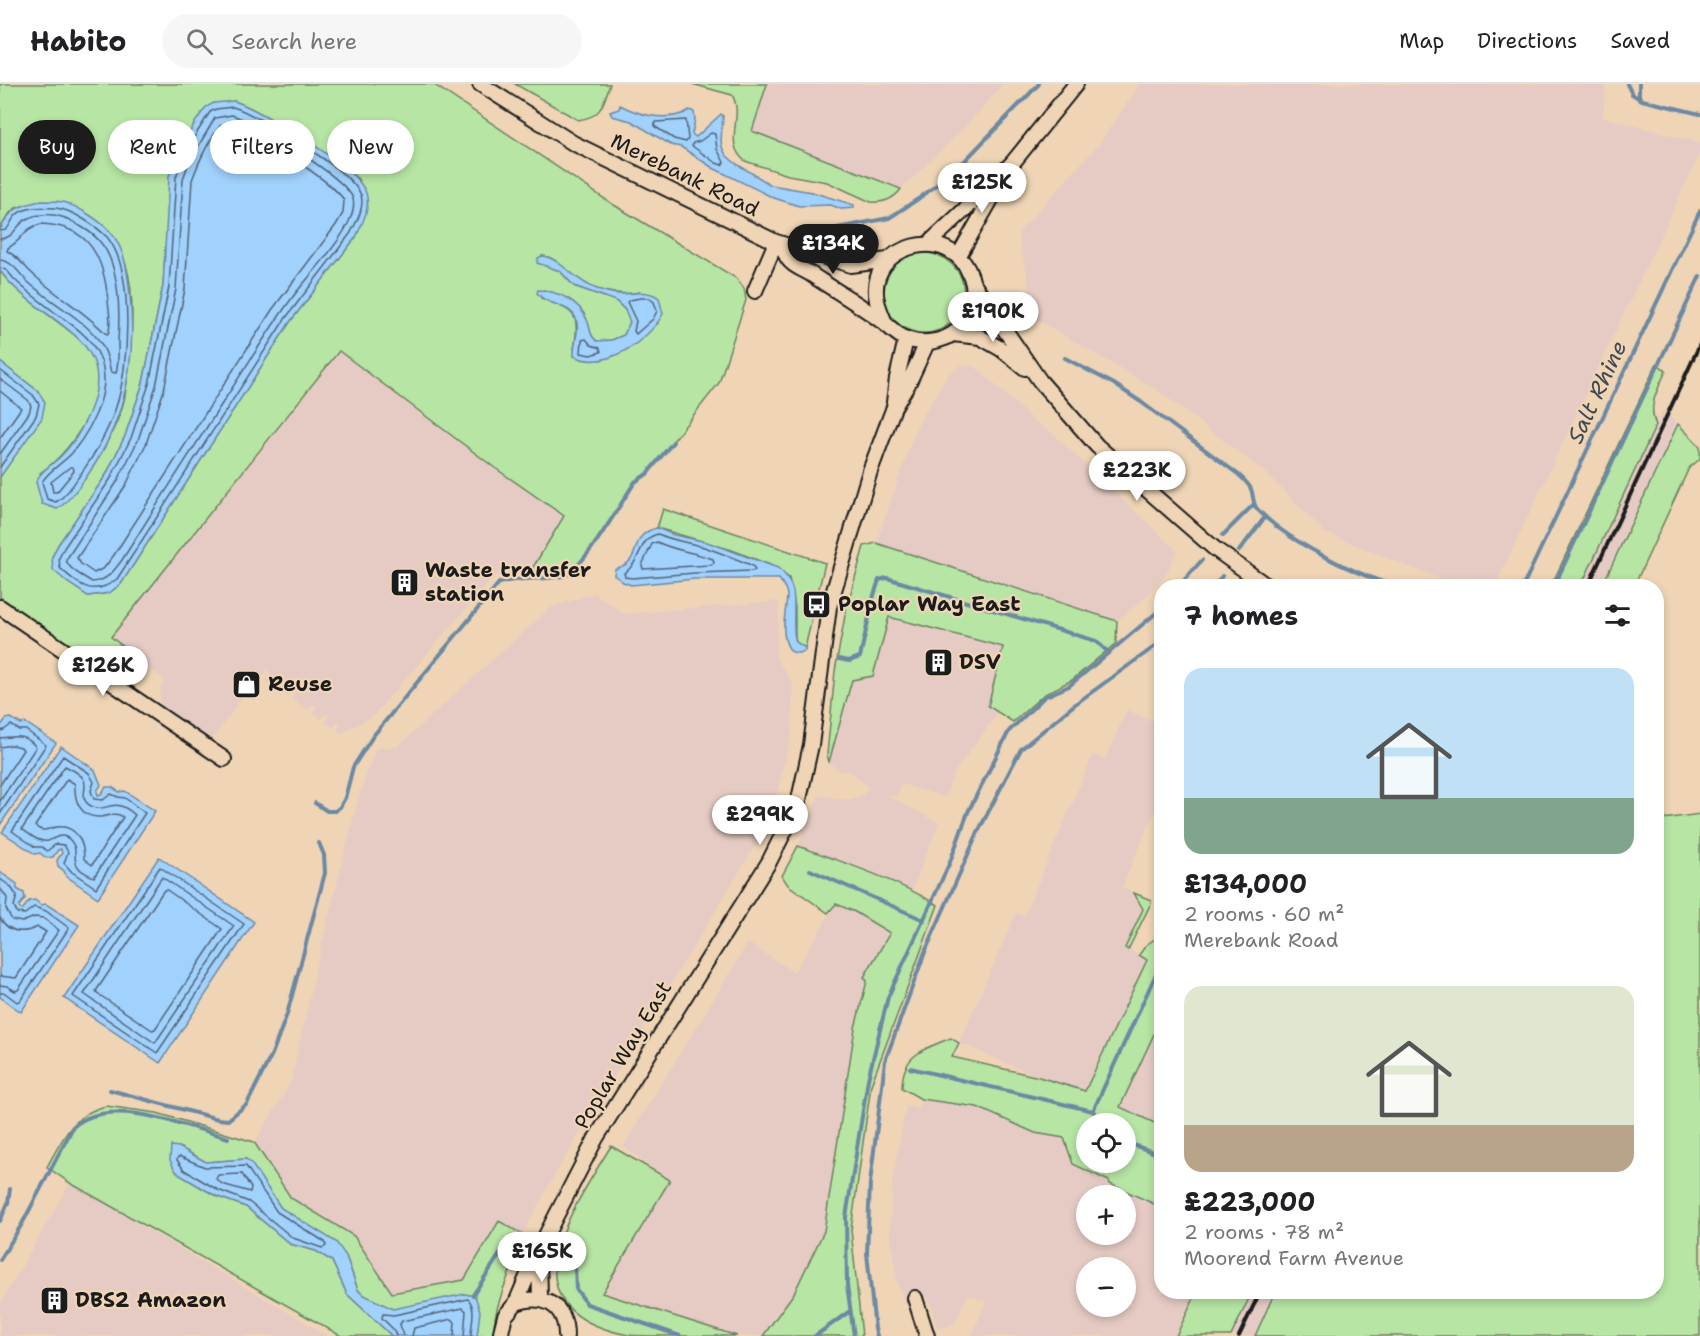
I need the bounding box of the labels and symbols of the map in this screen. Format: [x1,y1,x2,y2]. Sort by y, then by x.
street label: Merebank Road [606,127,764,223]
pin: £125K [940,163,1024,214]
pin: £134K [791,224,875,275]
pin: £190K [951,292,1035,343]
water label: Salt Rhine [1561,336,1633,448]
pin: £223K [1095,451,1179,502]
place label: Waste transfer station [425,556,591,608]
building icon: Waste transfer station [388,566,420,598]
bus stop icon: Poplar Way East [801,588,833,620]
place label: Poplar Way East [838,590,1020,618]
pin: £126K [61,646,145,697]
building icon: DSV [922,646,954,678]
place label: DSV [959,648,1001,676]
shop icon: Reuse [231,668,263,700]
place label: Reuse [268,670,332,698]
pin: £299K [718,795,802,846]
street label: Poplar Way East [568,976,678,1134]
pin: £165K [500,1232,584,1283]
building icon: DBS2 Amazon [38,1284,70,1316]
place label: DBS2 Amazon [75,1286,226,1314]

